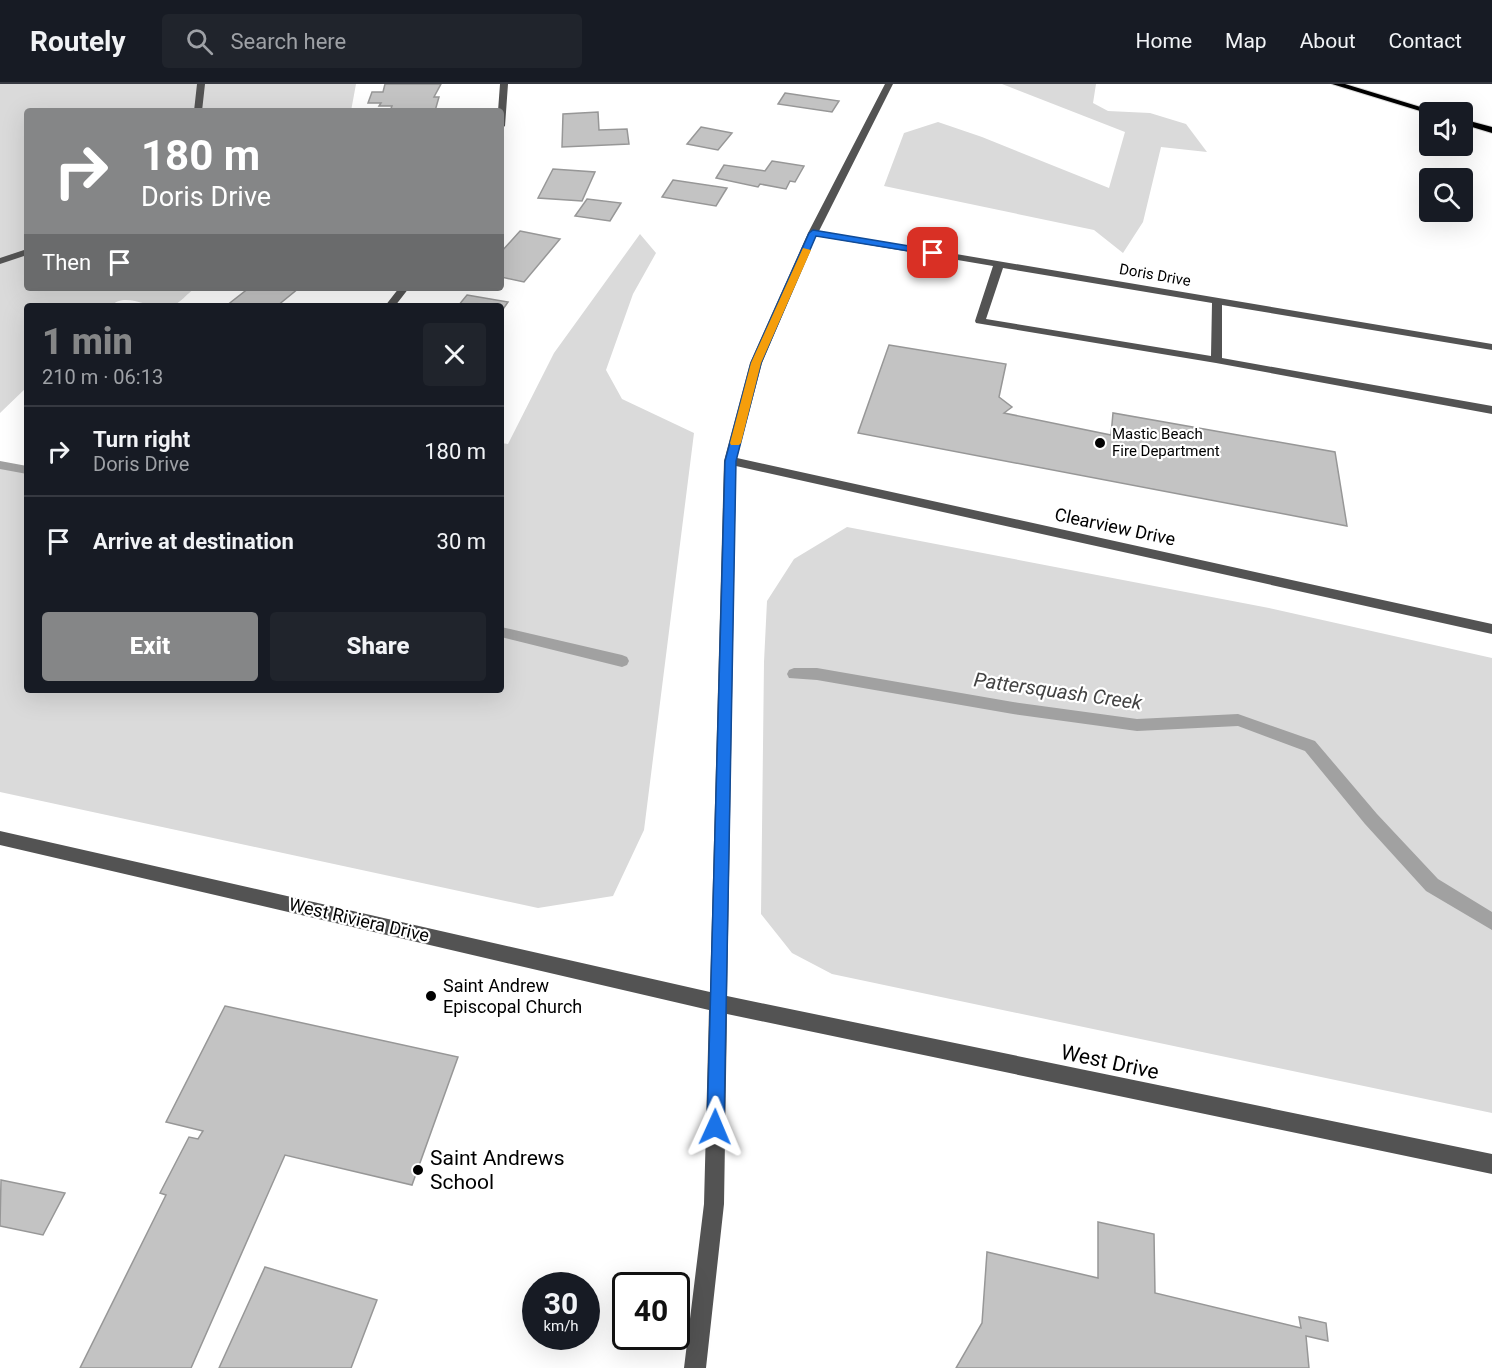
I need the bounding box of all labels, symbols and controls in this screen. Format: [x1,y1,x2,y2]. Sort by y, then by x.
search box [162,14,582,68]
text: Routely [30,25,126,58]
icon: search [183,25,216,58]
text: Search here [231,29,346,54]
text: Home [1136,29,1192,53]
text: Map [1225,29,1267,53]
text: About [1300,29,1356,53]
text: Contact [1389,29,1462,53]
map controls [1419,102,1473,222]
button: sound [1419,102,1473,156]
text: 180 m [141,131,260,180]
icon: right [42,132,120,210]
button: search [1419,168,1473,222]
text: Doris Drive [141,181,271,213]
pin [907,227,958,278]
icon: arrive [916,236,949,269]
icon: arrive [103,246,136,279]
text: Then [42,250,91,275]
street label: Doris Drive [1118,260,1192,290]
text: 1 min [42,321,133,363]
button: close [423,323,486,386]
text: 210 m · 06:13 [42,365,163,389]
place label: Mastic Beach Fire Department [1112,425,1220,460]
text: Turn right [93,427,190,452]
icon: right [42,435,75,468]
marker: Mastic Beach Fire Department [1093,436,1107,450]
text: 180 m [424,439,486,464]
text: Doris Drive [93,452,189,476]
street label: Clearview Drive [1053,503,1177,550]
icon: arrive [42,525,75,558]
text: Arrive at destination [93,529,294,554]
text: 30 m [437,529,486,554]
button: Exit [42,612,258,681]
button: Share [270,612,486,681]
water label: Pattersquash Creek [972,667,1145,715]
street label: West Riviera Drive [287,893,431,946]
place label: Saint Andrew Episcopal Church [443,975,582,1017]
marker: Saint Andrew Episcopal Church [424,989,438,1003]
street label: West Drive [1059,1040,1161,1084]
position arrow [683,1095,747,1159]
place label: Saint Andrews School [430,1146,565,1194]
marker: Saint Andrews School [411,1163,425,1177]
speed limit sign: 40 [612,1272,690,1350]
text: 30 [544,1286,578,1321]
text: km/h [543,1317,579,1335]

